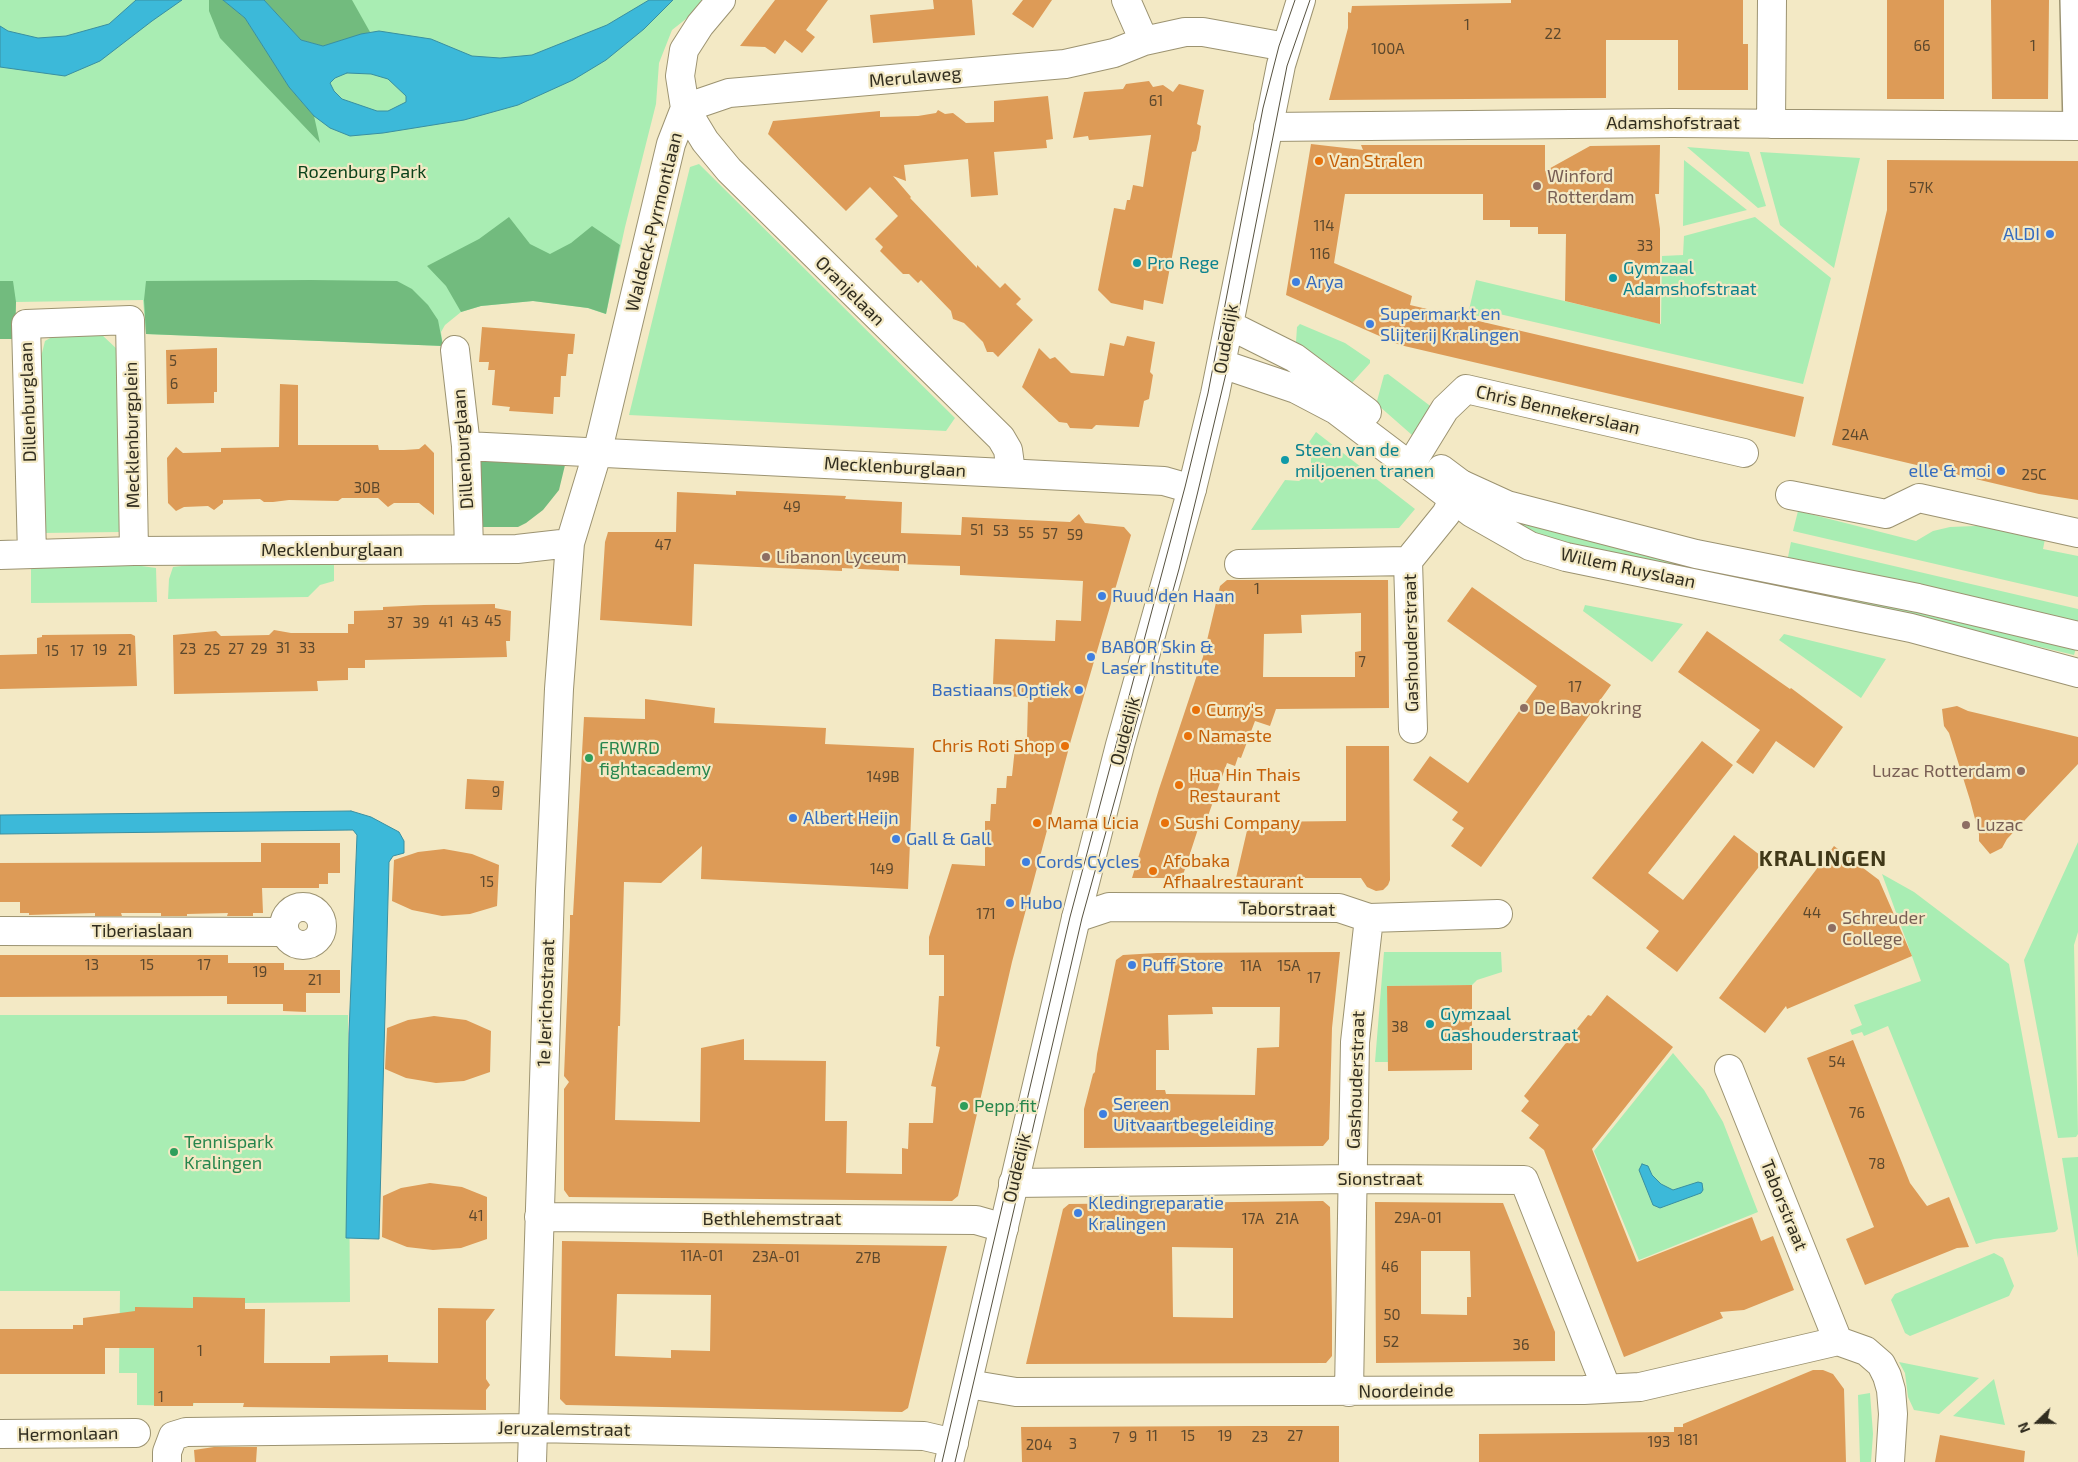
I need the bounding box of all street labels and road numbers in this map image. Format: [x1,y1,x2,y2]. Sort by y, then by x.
street label: Merulaweg [868,62,962,92]
street label: Adamshofstraat [1606,112,1740,134]
street label: Waldeck-Pyrmontlaan [621,130,687,314]
street label: Oranjelaan [811,252,889,330]
street label: Oudedijk [1209,302,1243,376]
street label: Dillenburglaan [15,341,41,463]
street label: Mecklenburgplein [120,361,144,509]
street label: Chris Bennekerslaan [1474,381,1642,439]
street label: Dillenburglaan [448,388,478,510]
street label: Mecklenburglaan [823,452,967,482]
street label: Mecklenburglaan [261,539,403,561]
street label: Willem Ruyslaan [1559,543,1697,593]
street label: Gashouderstraat [1399,574,1423,712]
street label: Oudedijk [1105,694,1145,768]
street label: Taborstraat [1239,897,1335,921]
street label: Tiberiaslaan [91,920,193,942]
street label: 1e Jerichostraat [533,939,559,1067]
street label: Gashouderstraat [1343,1011,1369,1149]
street label: Oudedijk [999,1131,1035,1205]
street label: Taborstraat [1756,1156,1812,1254]
street label: Sionstraat [1337,1168,1423,1190]
street label: Bethlehemstraat [703,1208,841,1230]
street label: Noordeinde [1358,1379,1454,1403]
street label: Jeruzalemstraat [497,1417,631,1441]
street label: Hermonlaan [17,1422,119,1446]

